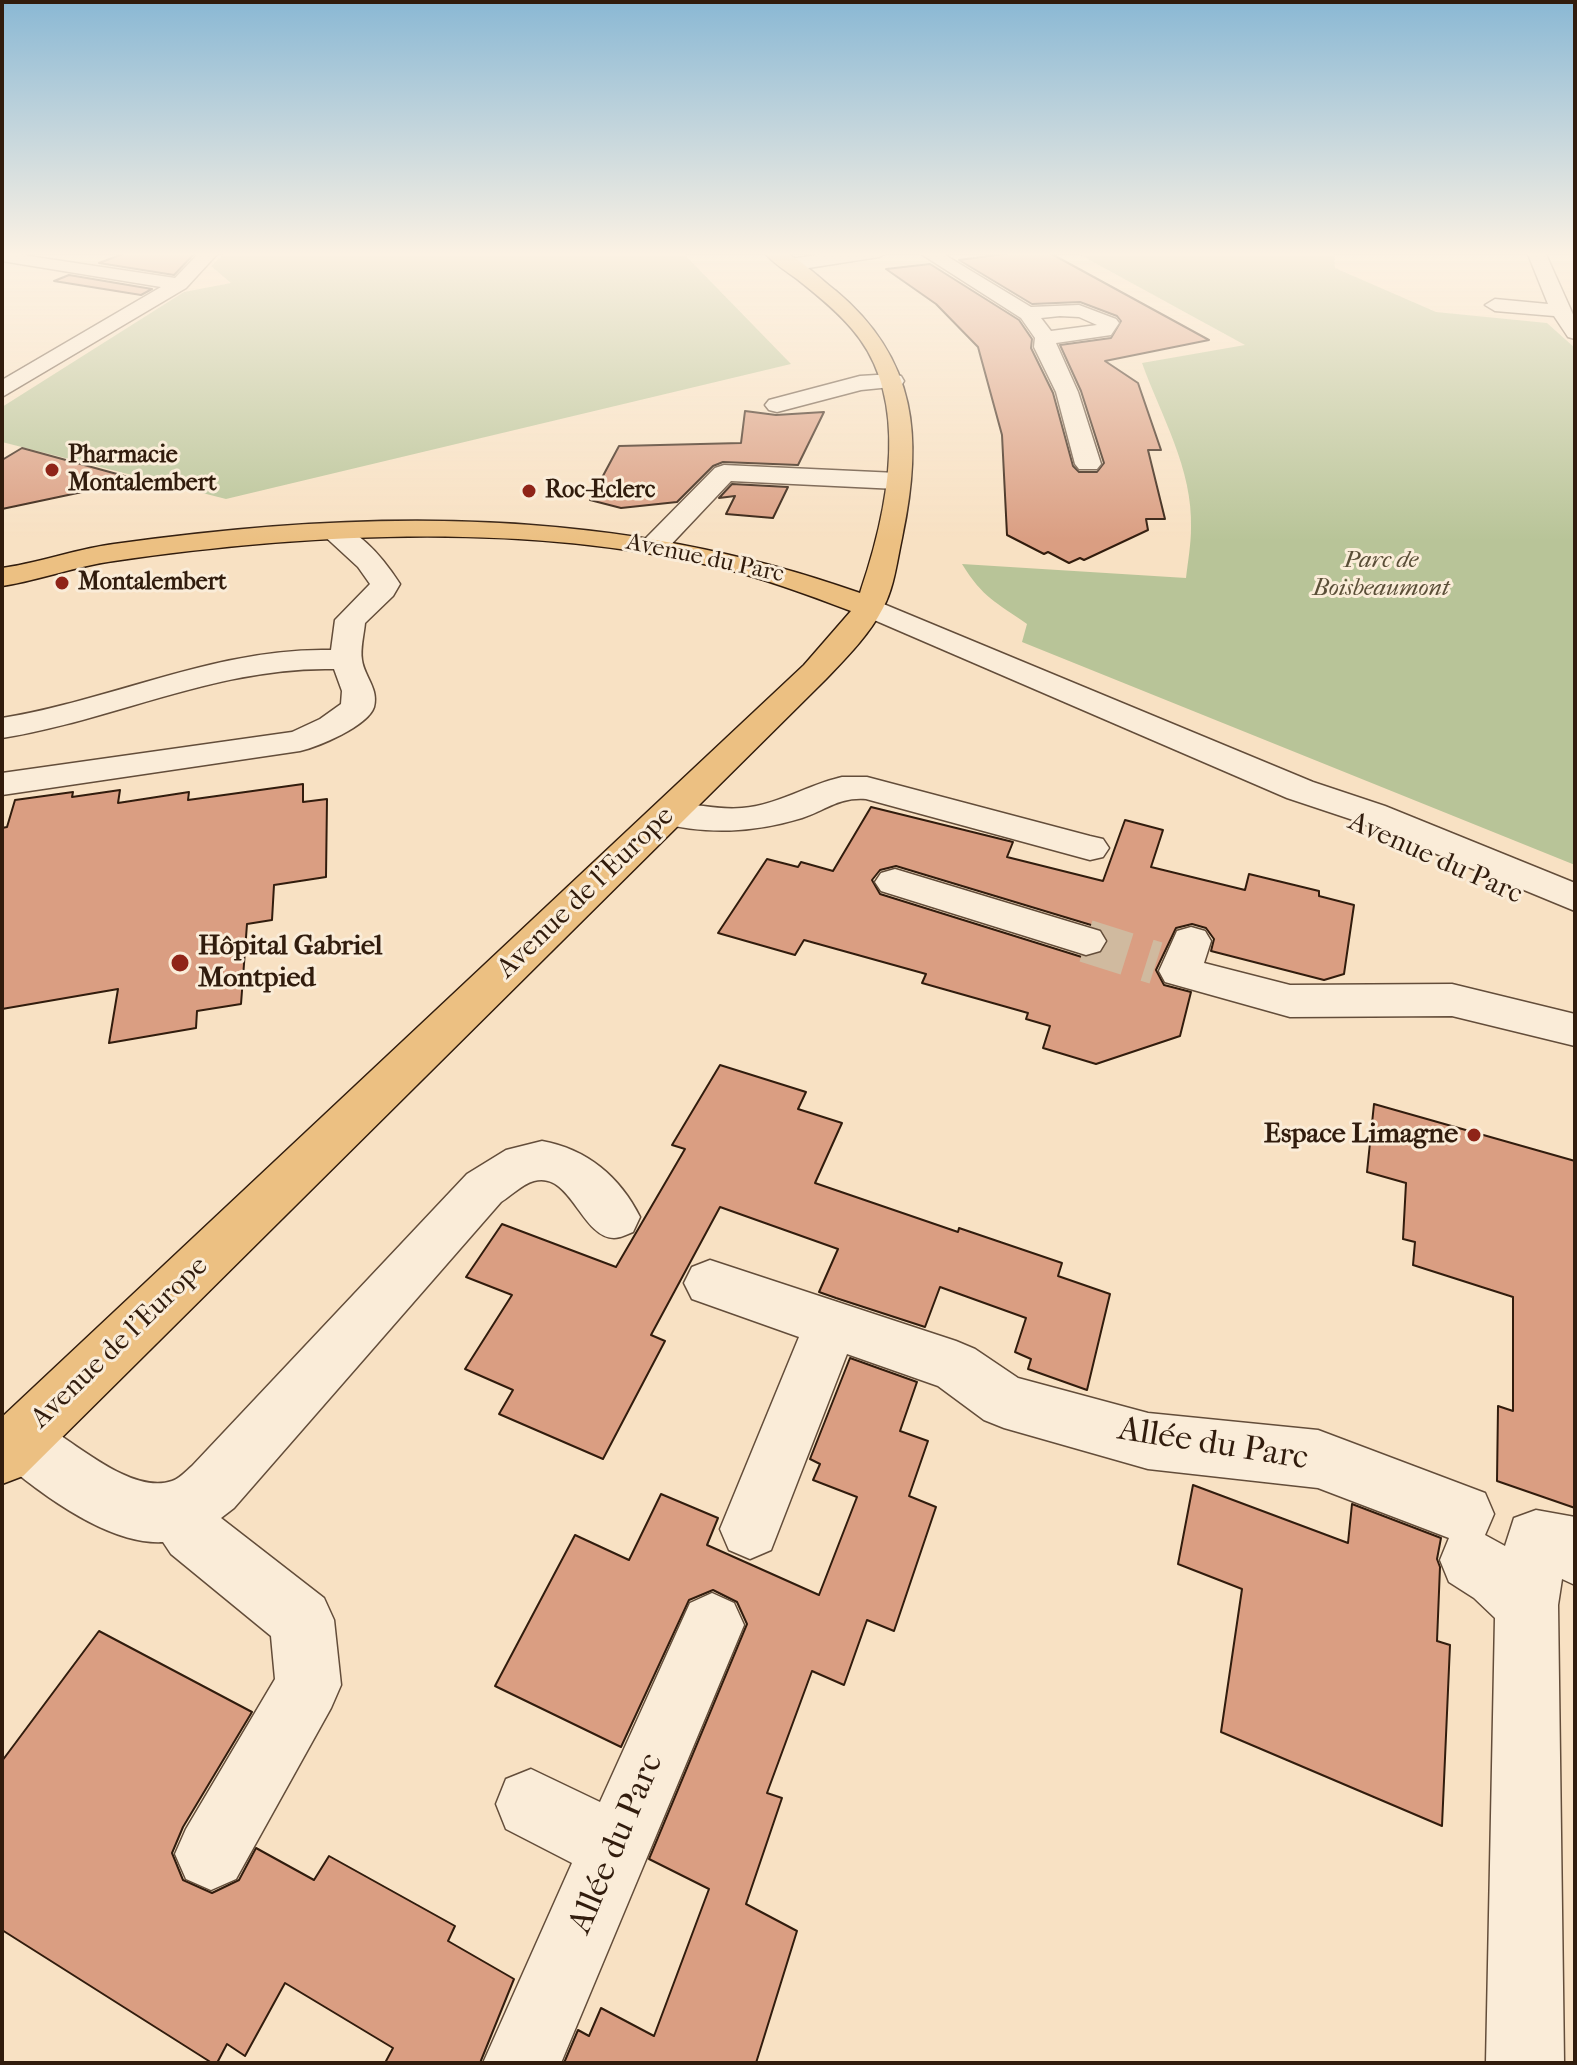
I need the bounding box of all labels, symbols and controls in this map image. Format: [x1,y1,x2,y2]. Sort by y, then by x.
place label: Pharmacie Montalembert [68,442,217,498]
marker: Pharmacie Montalembert [43,461,61,479]
place label: Roc-Eclerc [545,477,655,505]
marker: Roc-Eclerc [520,482,538,500]
street label: Avenue du Parc [624,528,786,590]
park label: Parc de Boisbeaumont [1313,547,1449,603]
place label: Montalembert [78,569,227,597]
marker: Montalembert [53,574,71,592]
street label: Avenue de l'Europe [490,800,682,986]
street label: Avenue du Parc [1343,806,1527,912]
place label: Hôpital Gabriel Montpied [198,930,383,996]
marker: Hôpital Gabriel Montpied [169,952,191,974]
place label: Espace Limagne [1264,1118,1458,1152]
marker: Espace Limagne [1465,1126,1483,1144]
street label: Avenue de l'Europe [24,1250,216,1436]
street label: Allée du Parc [1115,1410,1311,1480]
street label: Allée du Parc [561,1748,673,1940]

